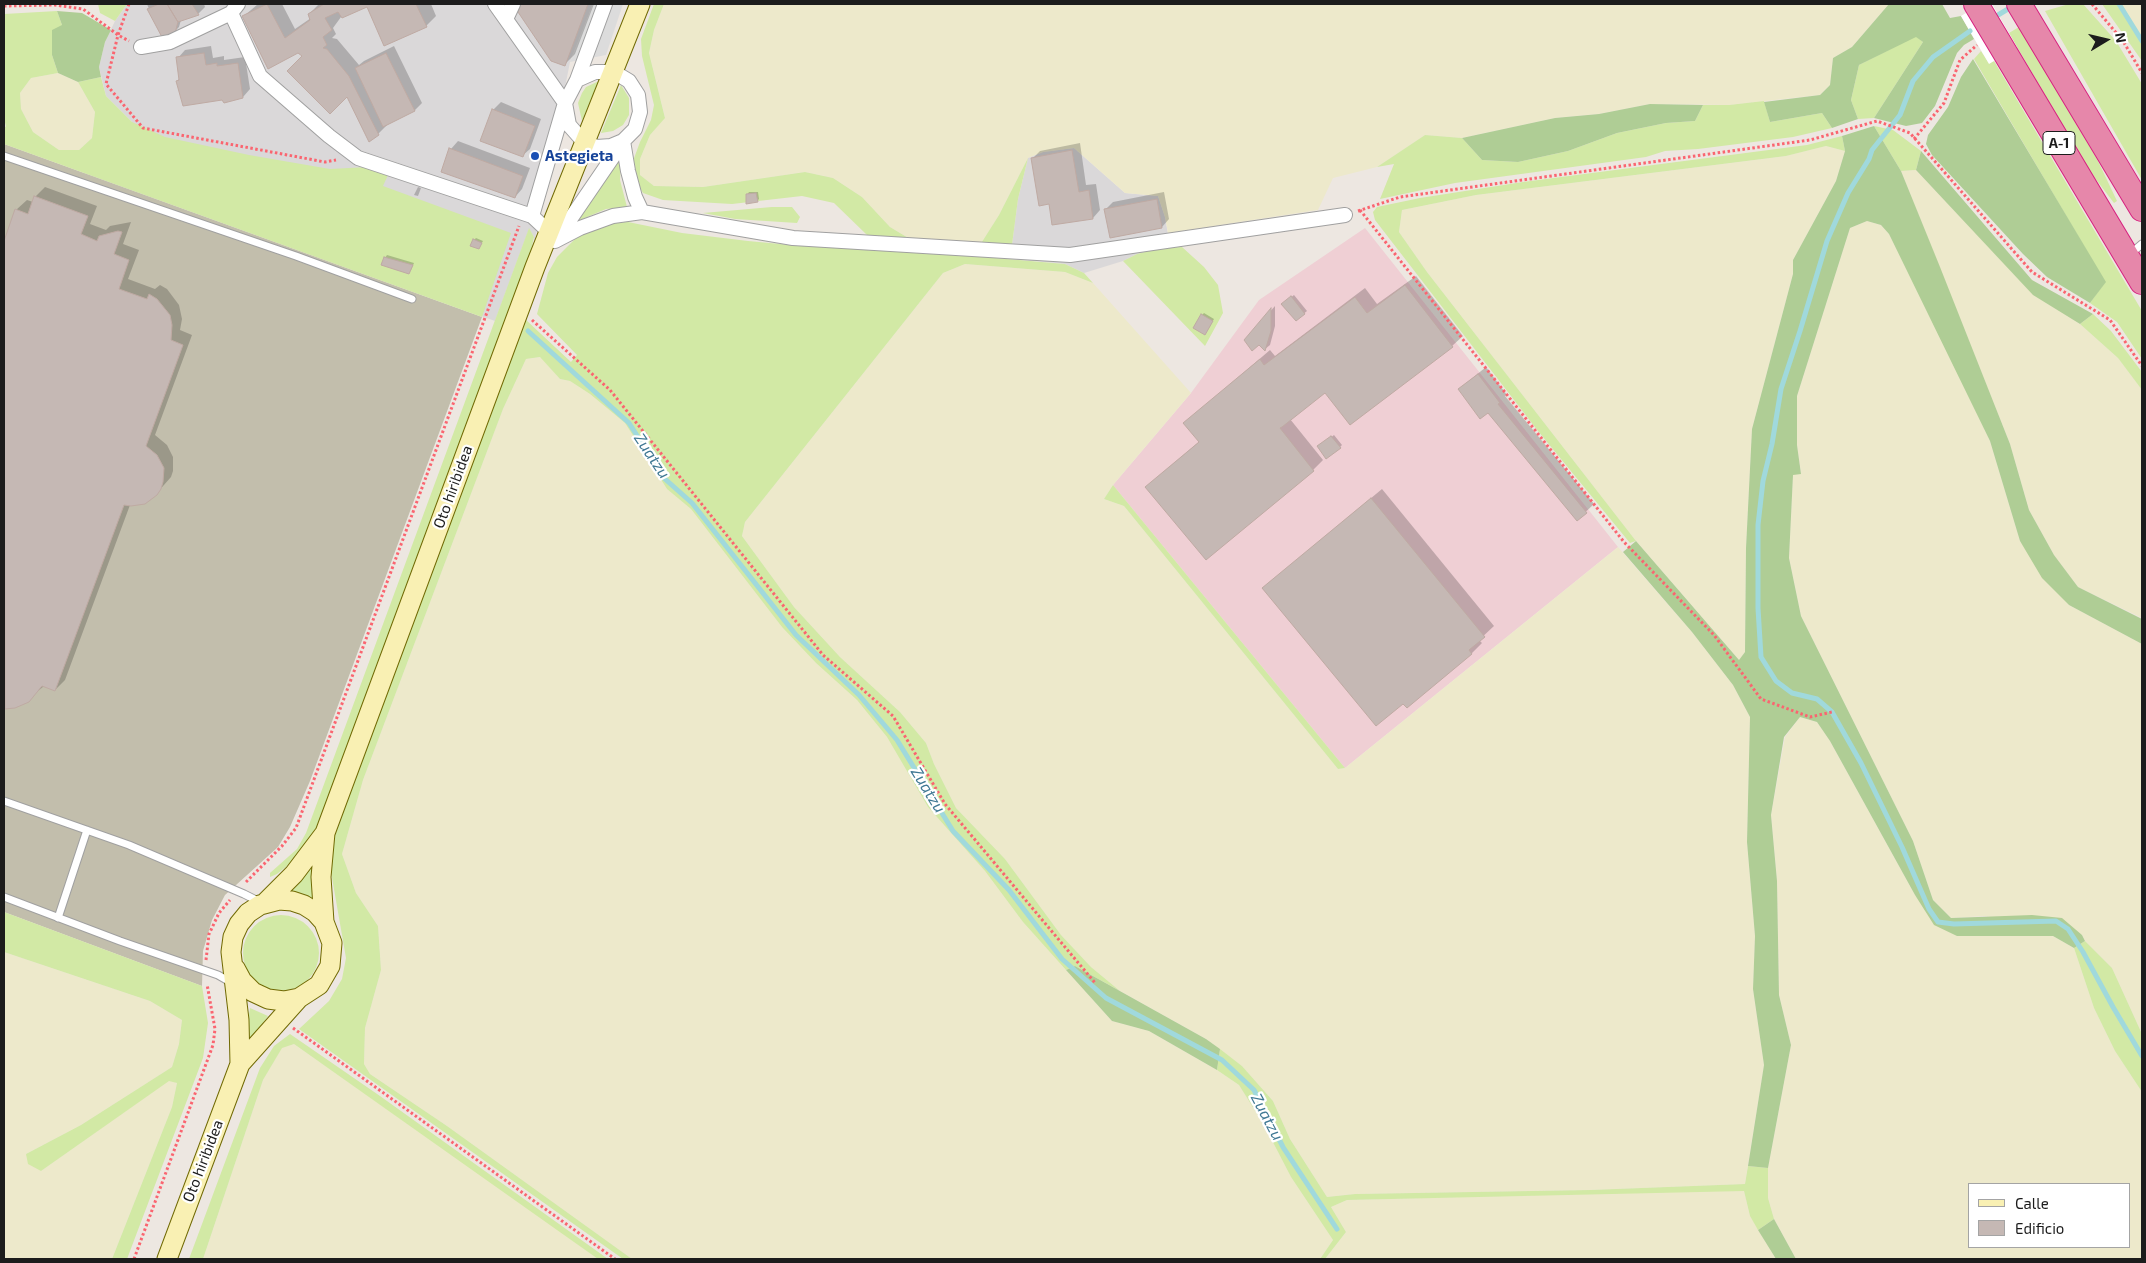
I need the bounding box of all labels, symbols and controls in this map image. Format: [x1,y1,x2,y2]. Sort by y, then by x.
north arrow [2081,15,2131,65]
text: N [2112,31,2130,44]
road number: A-1 [2043,132,2075,154]
place label: Astegieta [545,147,613,165]
marker: Astegieta [529,150,541,162]
water label: Zuatzu [630,430,674,482]
street label: Oto hiribidea [430,443,476,531]
water label: Zuatzu [907,764,949,816]
water label: Zuatzu [1247,1090,1287,1144]
street label: Oto hiribidea [179,1117,227,1205]
legend [1968,1183,2131,1248]
text: Calle [2015,1194,2049,1212]
text: Edificio [2015,1219,2064,1237]

